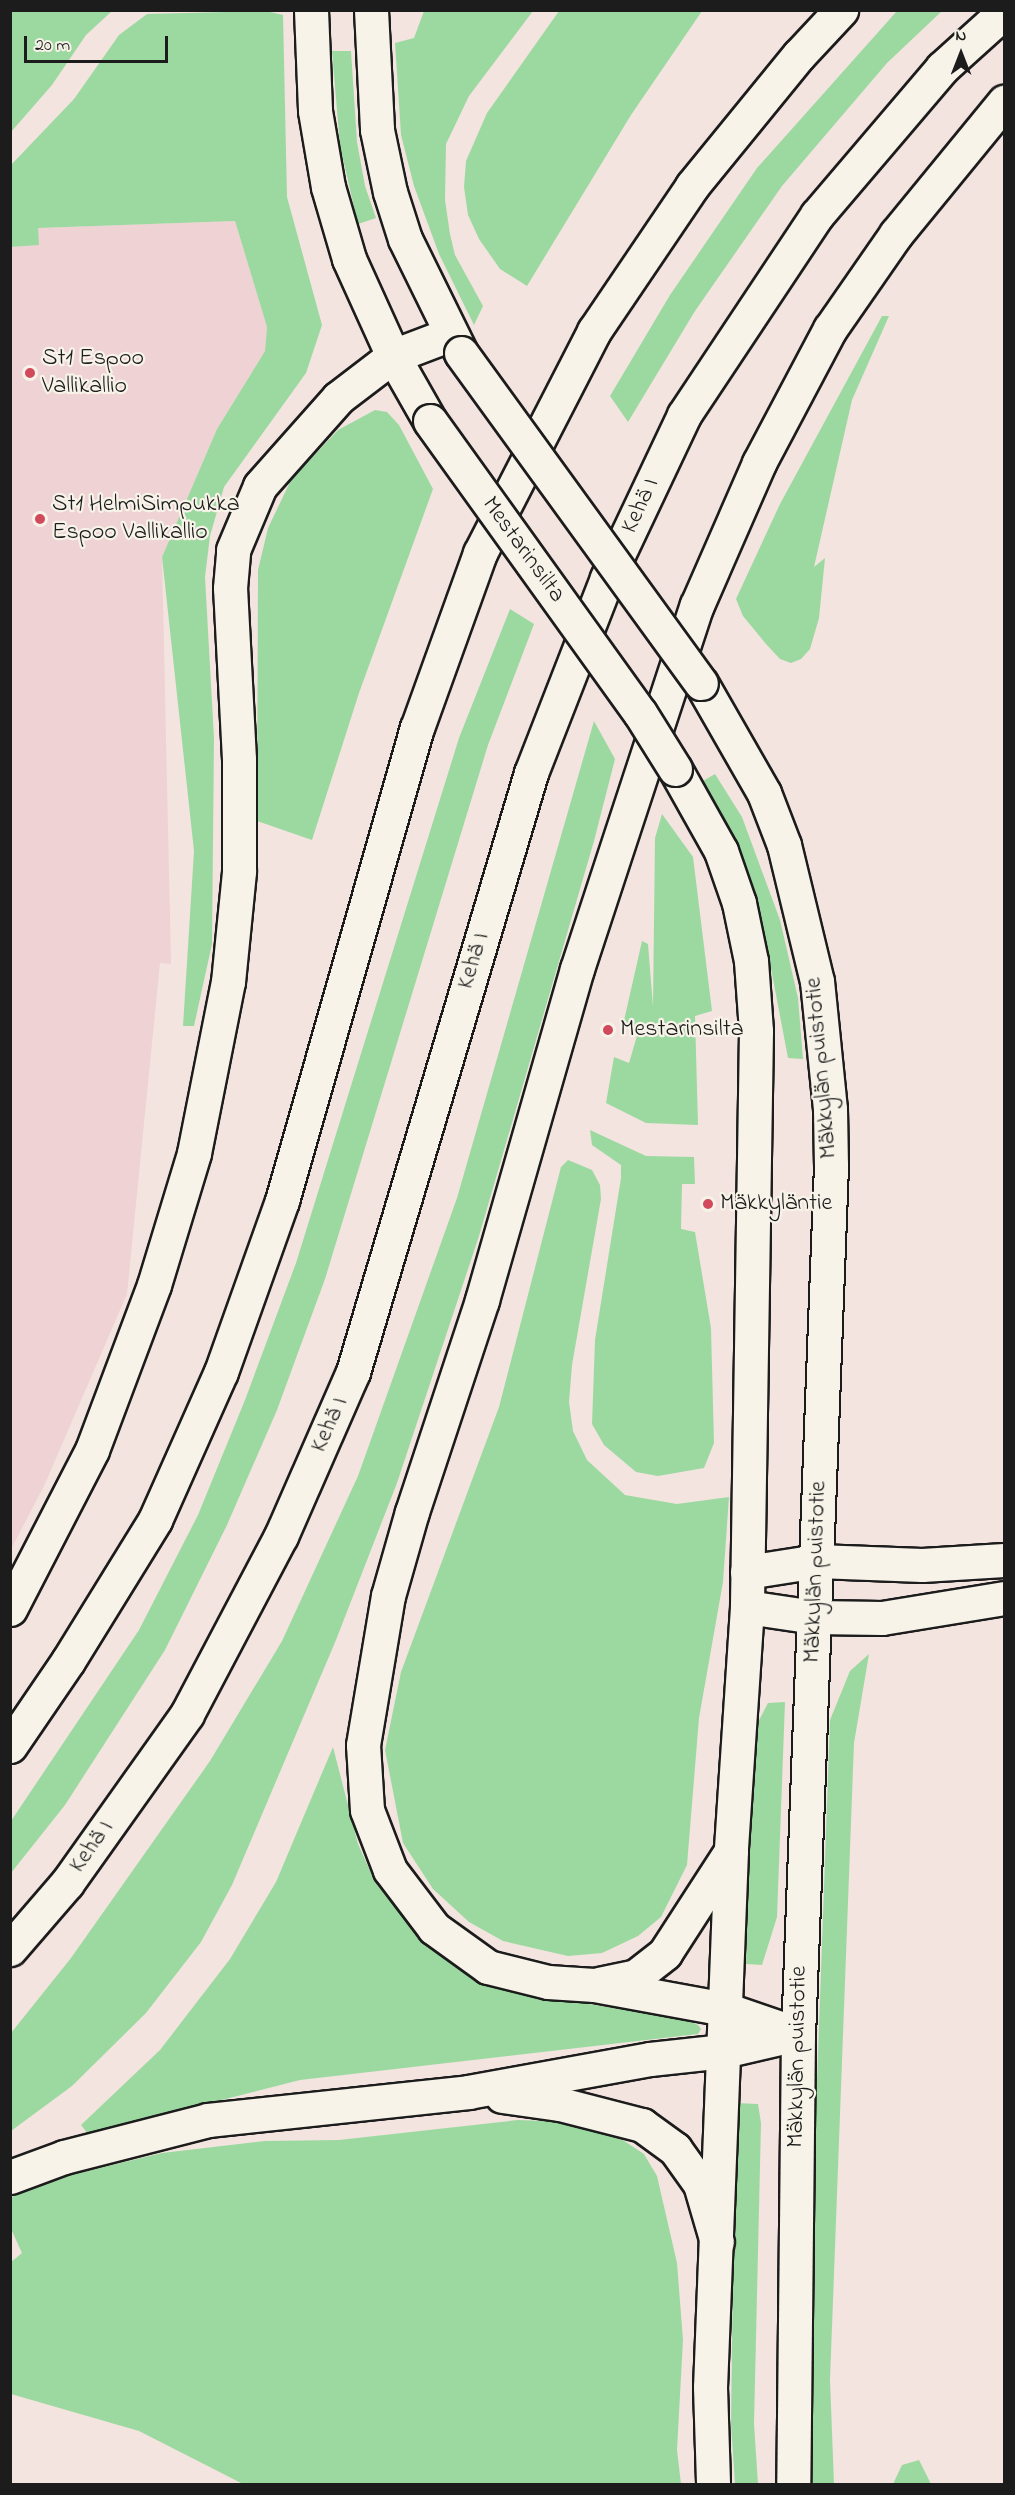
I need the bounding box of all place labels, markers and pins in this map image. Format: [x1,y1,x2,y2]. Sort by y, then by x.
place label: St1 Espoo Vallikallio [42,345,144,401]
marker: St1 Espoo Vallikallio [23,366,37,380]
place label: St1 HelmiSimpukka Espoo Vallikallio [52,491,240,547]
marker: St1 HelmiSimpukka Espoo Vallikallio [33,512,47,526]
place label: Mestarinsilta [620,1016,744,1044]
marker: Mestarinsilta [601,1023,615,1037]
place label: Mäkkyläntie [720,1190,832,1218]
marker: Mäkkyläntie [701,1197,715,1211]

